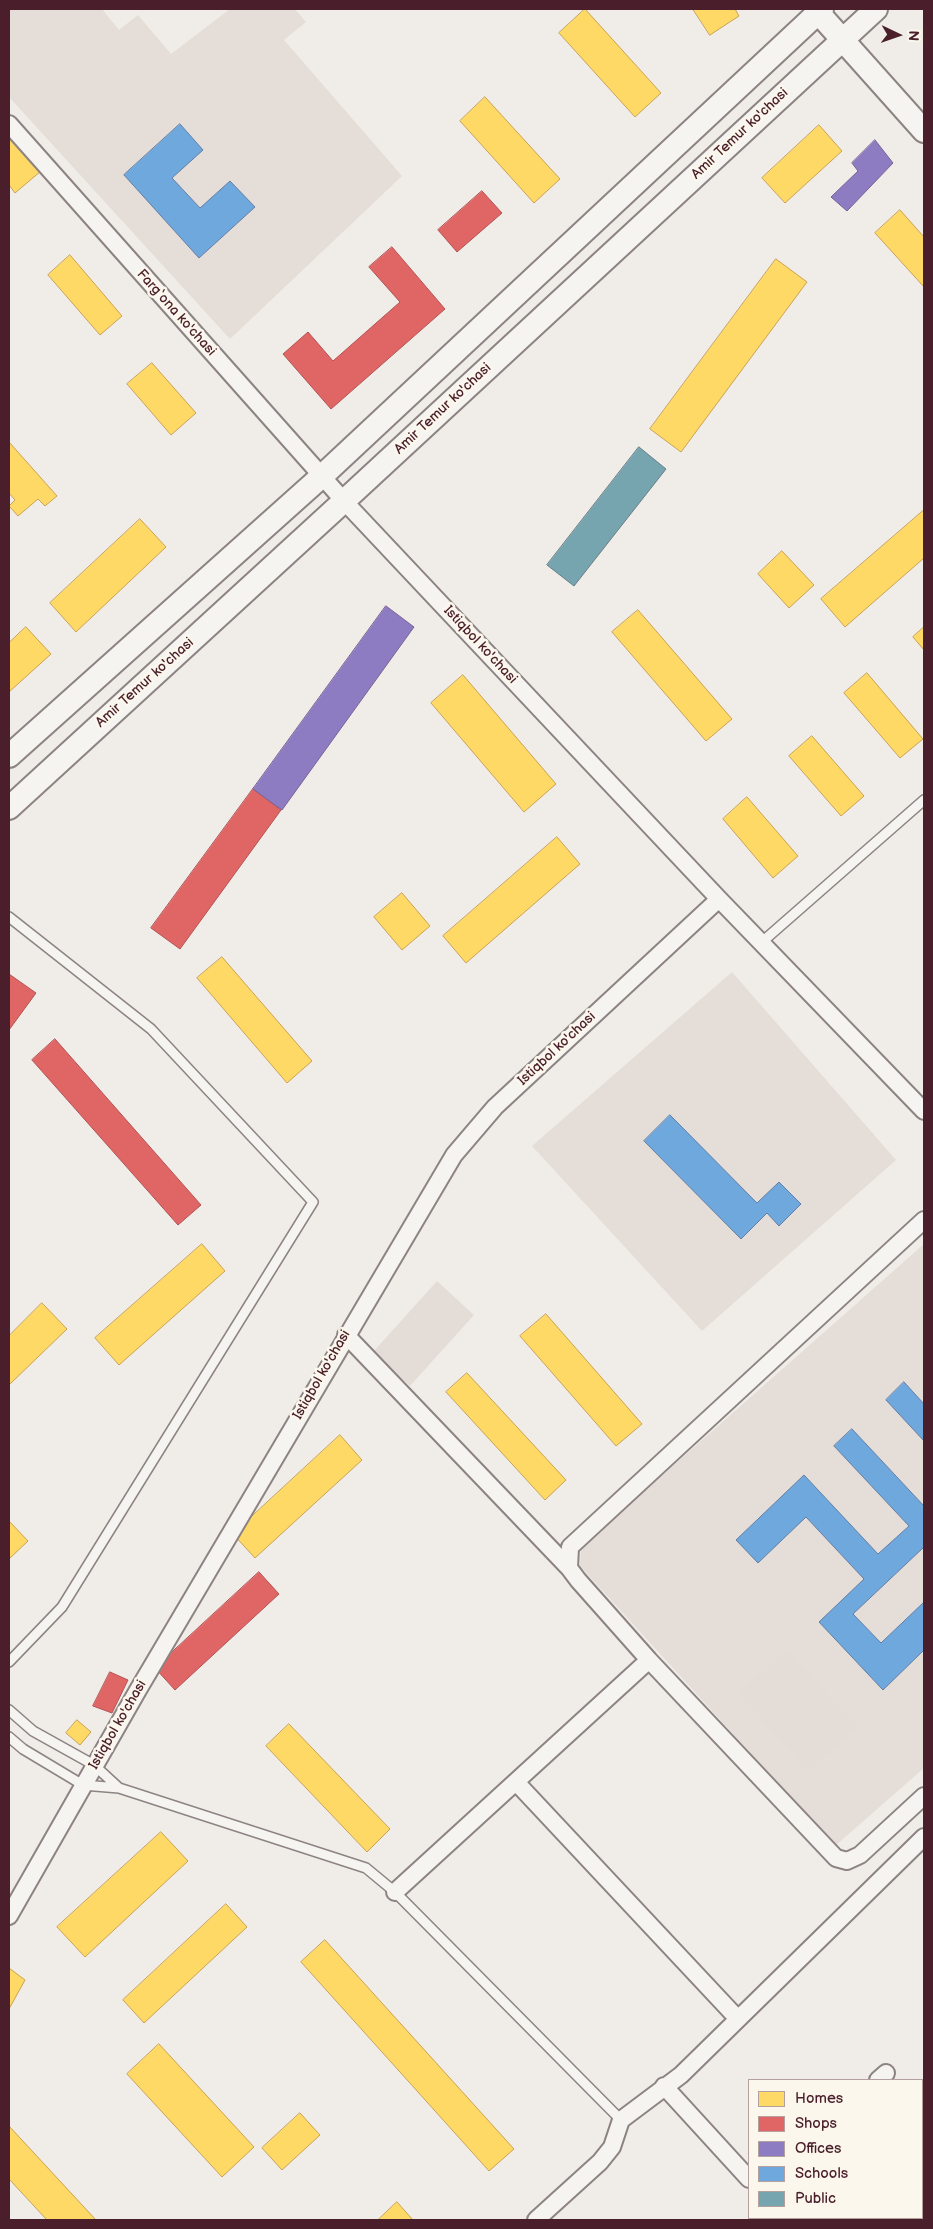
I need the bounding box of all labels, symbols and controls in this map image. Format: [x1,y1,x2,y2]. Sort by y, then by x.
north arrow [873,10,923,60]
text: N [905,30,922,41]
street label: Amir Temur ko'chasi [688,85,792,183]
street label: Farg‘ona ko'chasi [133,266,219,360]
street label: Amir Temur ko'chasi [391,360,495,458]
street label: Istiqbol ko'chasi [440,603,520,687]
street label: Amir Temur ko'chasi [92,635,198,731]
street label: Istiqbol ko'chasi [515,1009,599,1089]
street label: Istiqbol ko'chasi [290,1327,354,1423]
street label: Istiqbol ko'chasi [86,1677,150,1773]
legend [748,2079,923,2219]
text: Homes [795,2089,843,2108]
text: Shops [795,2114,837,2133]
text: Offices [795,2139,841,2158]
text: Schools [795,2164,848,2183]
text: Public [795,2189,836,2208]

